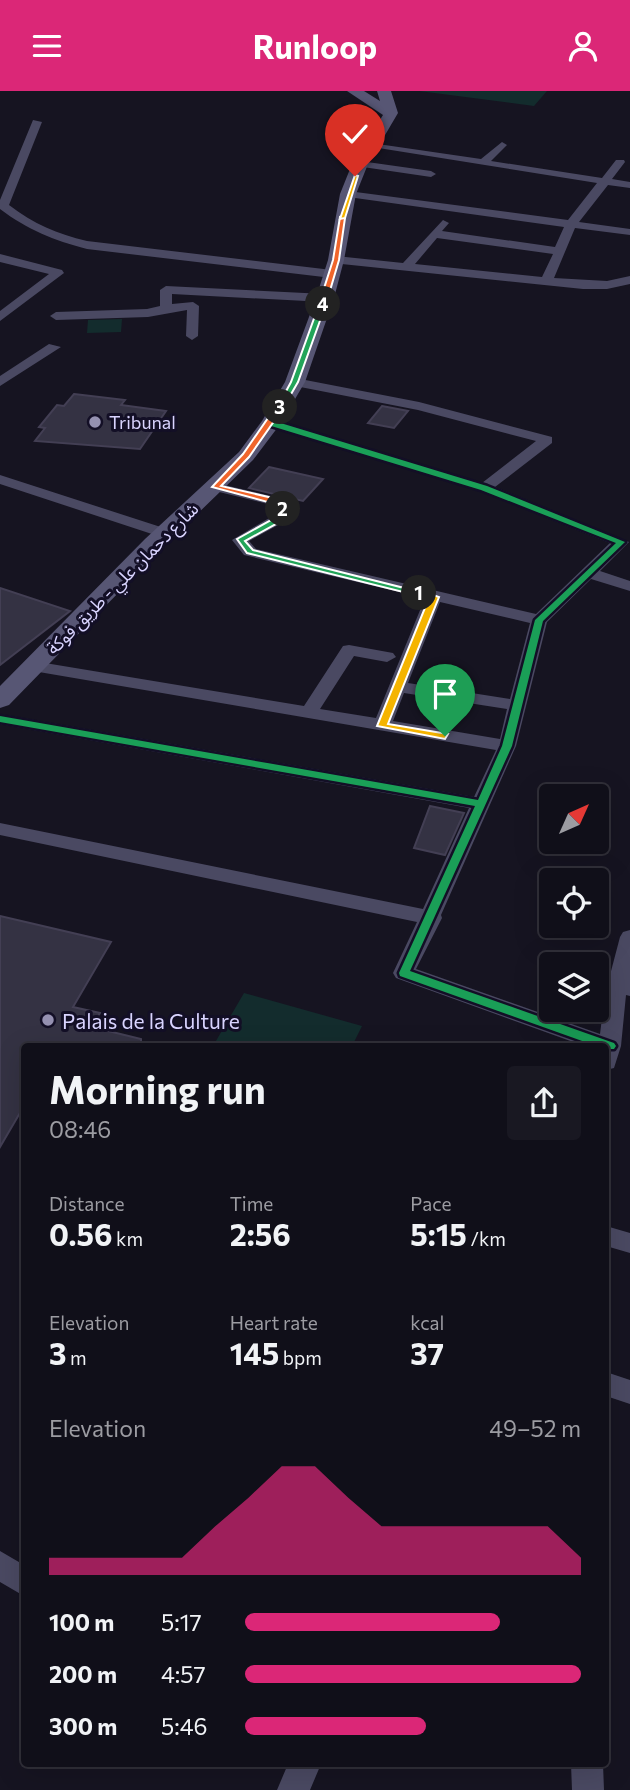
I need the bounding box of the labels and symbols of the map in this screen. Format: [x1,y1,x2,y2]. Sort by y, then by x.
pin [325,104,385,176]
pin: 4 [306,287,340,321]
pin: 3 [262,389,298,425]
place label: Tribunal [109,411,176,433]
marker: Tribunal [87,414,103,430]
pin: 2 [266,491,300,527]
street label: شارع دحمان علي - طريق فوكة [41,497,206,662]
pin: 1 [402,575,436,611]
pin [415,664,475,736]
north arrow [539,784,609,854]
place label: Palais de la Culture [62,1008,240,1033]
marker: Palais de la Culture [40,1012,56,1028]

